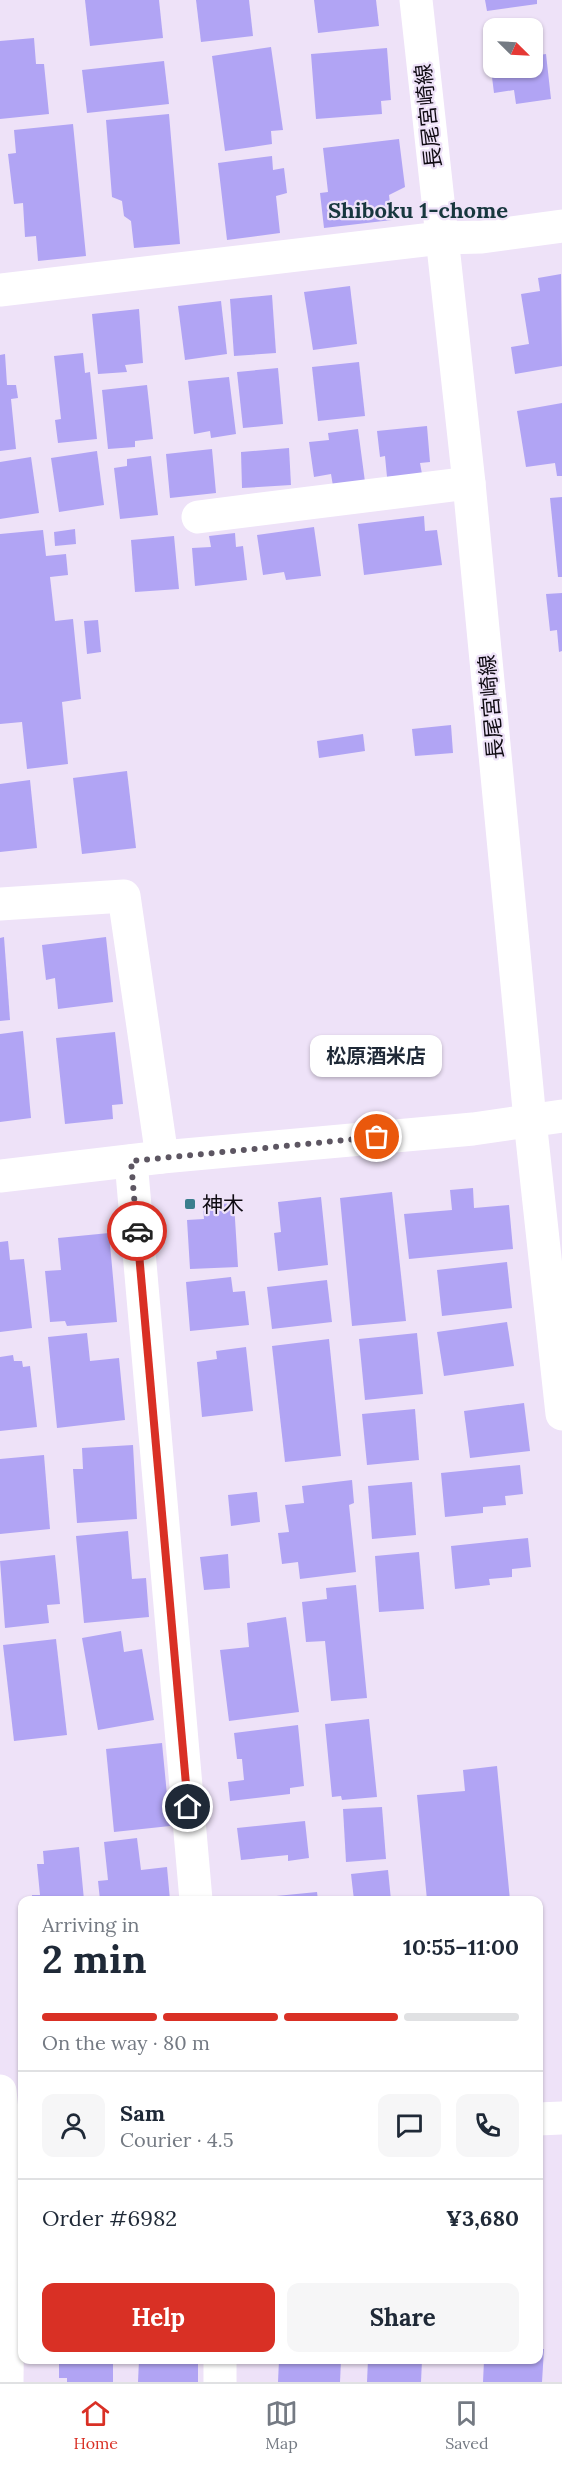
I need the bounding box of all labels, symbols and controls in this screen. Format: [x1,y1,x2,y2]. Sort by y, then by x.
north arrow [483,18,543,78]
map controls [483,18,543,78]
street label: 長尾宮崎線 [409,62,447,170]
district label: Shiboku 1-chome [328,196,508,224]
street label: 長尾宮崎線 [473,654,509,760]
callout: 松原酒米店 [311,1035,443,1077]
text: 松原酒米店 [326,1043,426,1068]
pin [351,1111,402,1162]
icon: bag [360,1120,393,1153]
place label: 神木 [202,1191,244,1218]
marker: 神木 [183,1197,197,1211]
courier [107,1201,167,1261]
icon: car [121,1215,154,1248]
pin [162,1781,213,1832]
icon: home [171,1790,204,1823]
text: Arriving in [42,1912,139,1937]
text: 10:55–11:00 [403,1933,519,1961]
text: 2 min [42,1934,147,1984]
text: On the way · 80 m [42,2030,210,2055]
button: person [42,2094,105,2157]
button: chat [378,2094,441,2157]
button: phone [456,2094,519,2157]
text: Sam [120,2099,165,2127]
text: Courier · 4.5 [120,2127,234,2152]
text: Order #6982 [42,2204,177,2232]
text: ¥3,680 [446,2204,519,2232]
button: Help [42,2283,275,2352]
button: Share [287,2283,519,2352]
tab: Home [74,2397,118,2453]
tab: Map [265,2397,298,2453]
tab: Saved [445,2397,488,2453]

